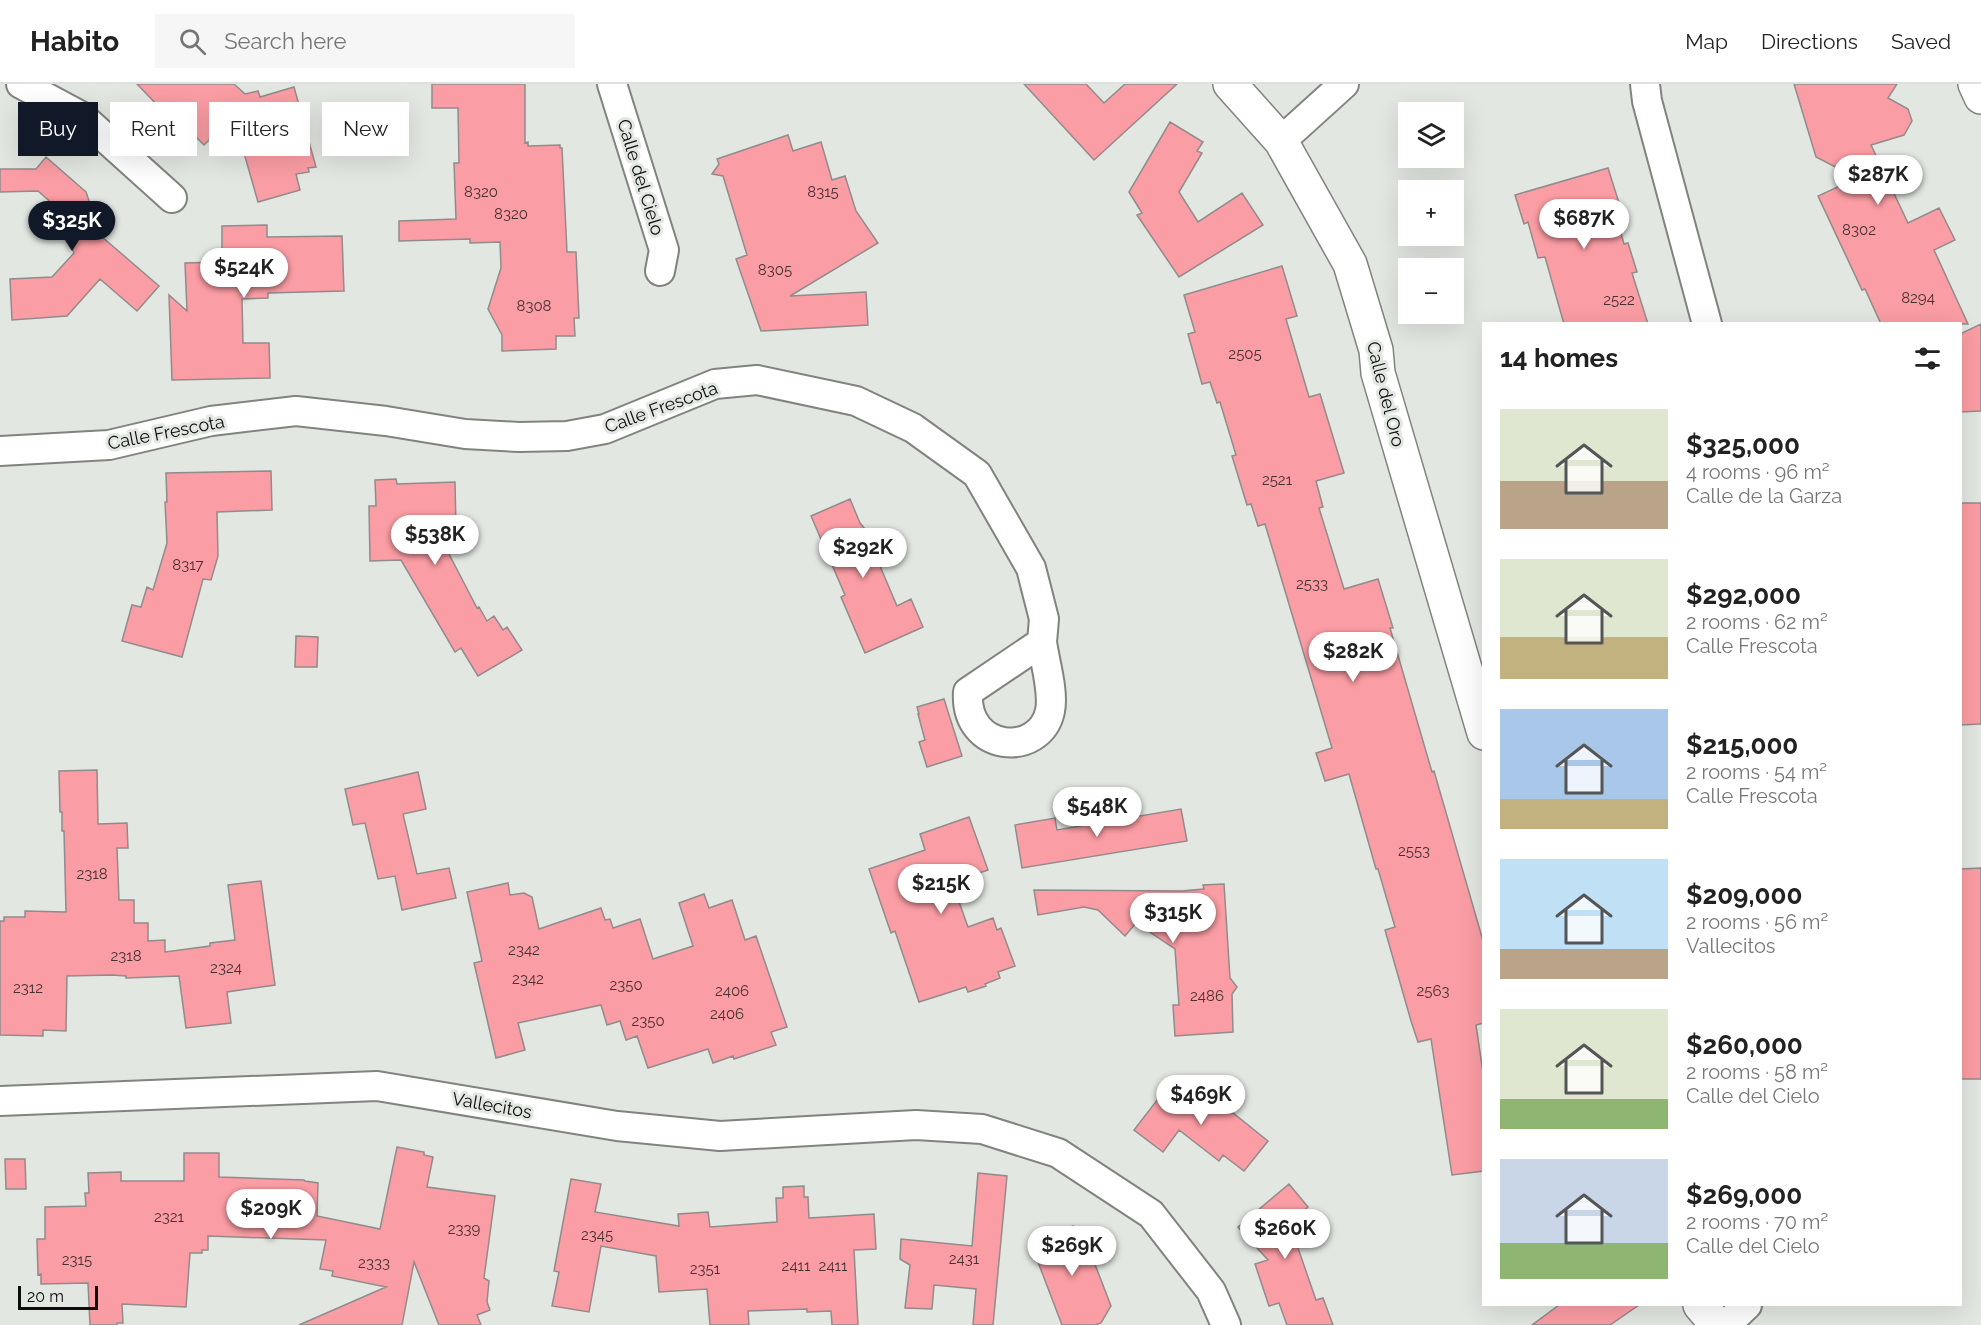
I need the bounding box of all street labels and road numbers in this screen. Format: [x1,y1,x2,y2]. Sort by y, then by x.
street label: Calle del Cielo [613,116,669,238]
street label: Calle del Oro [1363,339,1409,449]
street label: Calle Frescota [602,377,720,437]
street label: Calle Frescota [106,410,226,454]
street label: Vallecitos [451,1088,534,1122]

